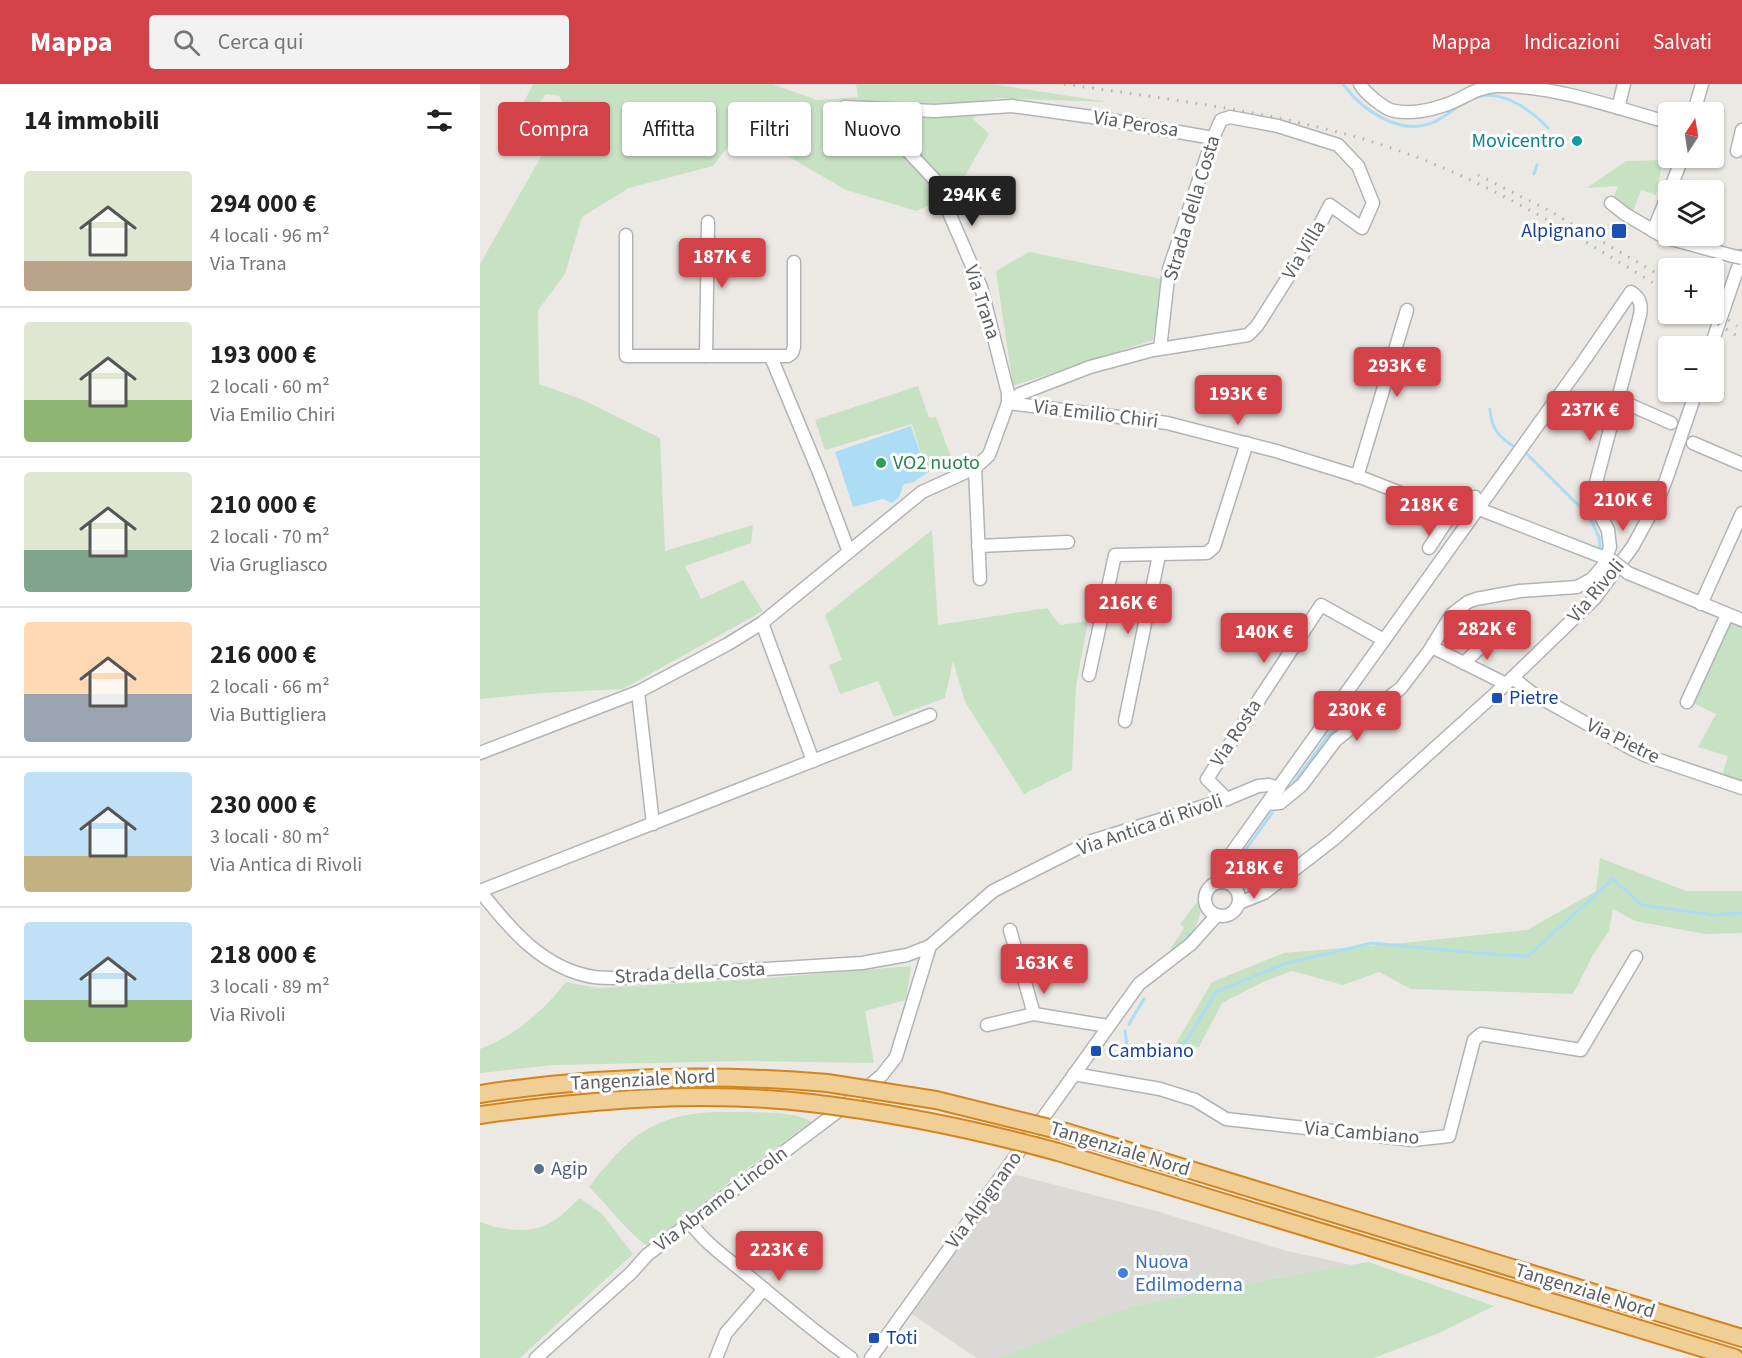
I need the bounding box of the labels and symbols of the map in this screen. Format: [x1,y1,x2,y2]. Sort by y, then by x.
north arrow [1658,102,1724,168]
street label: Via Perosa [1091,103,1181,145]
place label: Movicentro [1472,127,1565,155]
street label: Strada della Costa [1157,132,1227,284]
marker: Movicentro [1570,134,1584,148]
pin: 294K € [923,176,1021,227]
street label: Via Villa [1275,215,1333,285]
place label: Alpignano [1521,217,1606,245]
marker: Alpignano [1610,222,1628,240]
pin: 187K € [673,238,771,289]
street label: Via Trana [957,261,1007,343]
pin: 293K € [1348,347,1446,398]
pin: 193K € [1189,375,1287,426]
pin: 237K € [1541,391,1639,442]
street label: Via Emilio Chiri [1032,392,1160,436]
place label: VO2 nuoto [893,449,980,477]
marker: VO2 nuoto [874,456,888,470]
pin: 210K € [1574,481,1672,532]
pin: 218K € [1380,486,1478,537]
street label: Via Rivoli [1561,553,1631,629]
pin: 216K € [1079,584,1177,635]
pin: 282K € [1438,610,1536,661]
pin: 140K € [1215,613,1313,664]
place label: Pietre [1509,684,1558,712]
pin: 230K € [1308,691,1406,742]
marker: Pietre [1490,691,1504,705]
street label: Via Rosta [1204,694,1268,772]
street label: Via Pietre [1582,711,1665,771]
street label: Via Antica di Rivoli [1073,787,1227,863]
pin: 218K € [1205,849,1303,900]
pin: 163K € [995,944,1093,995]
street label: Strada della Costa [614,955,766,991]
place label: Cambiano [1108,1037,1194,1065]
marker: Cambiano [1089,1044,1103,1058]
street label: Tangenziale Nord [570,1062,716,1098]
street label: Tangenziale Nord [1047,1114,1193,1184]
street label: Via Cambiano [1303,1114,1421,1152]
street label: Via Abramo Lincoln [649,1140,793,1258]
street label: Via Alpignano [939,1146,1029,1254]
place label: Agip [551,1155,588,1183]
marker: Agip [532,1162,546,1176]
pin: 223K € [730,1231,828,1282]
place label: Nuova Edilmoderna [1135,1248,1243,1299]
street label: Tangenziale Nord [1512,1256,1658,1326]
marker: Nuova Edilmoderna [1116,1266,1130,1280]
place label: Toti [886,1324,918,1352]
marker: Toti [867,1331,881,1345]

